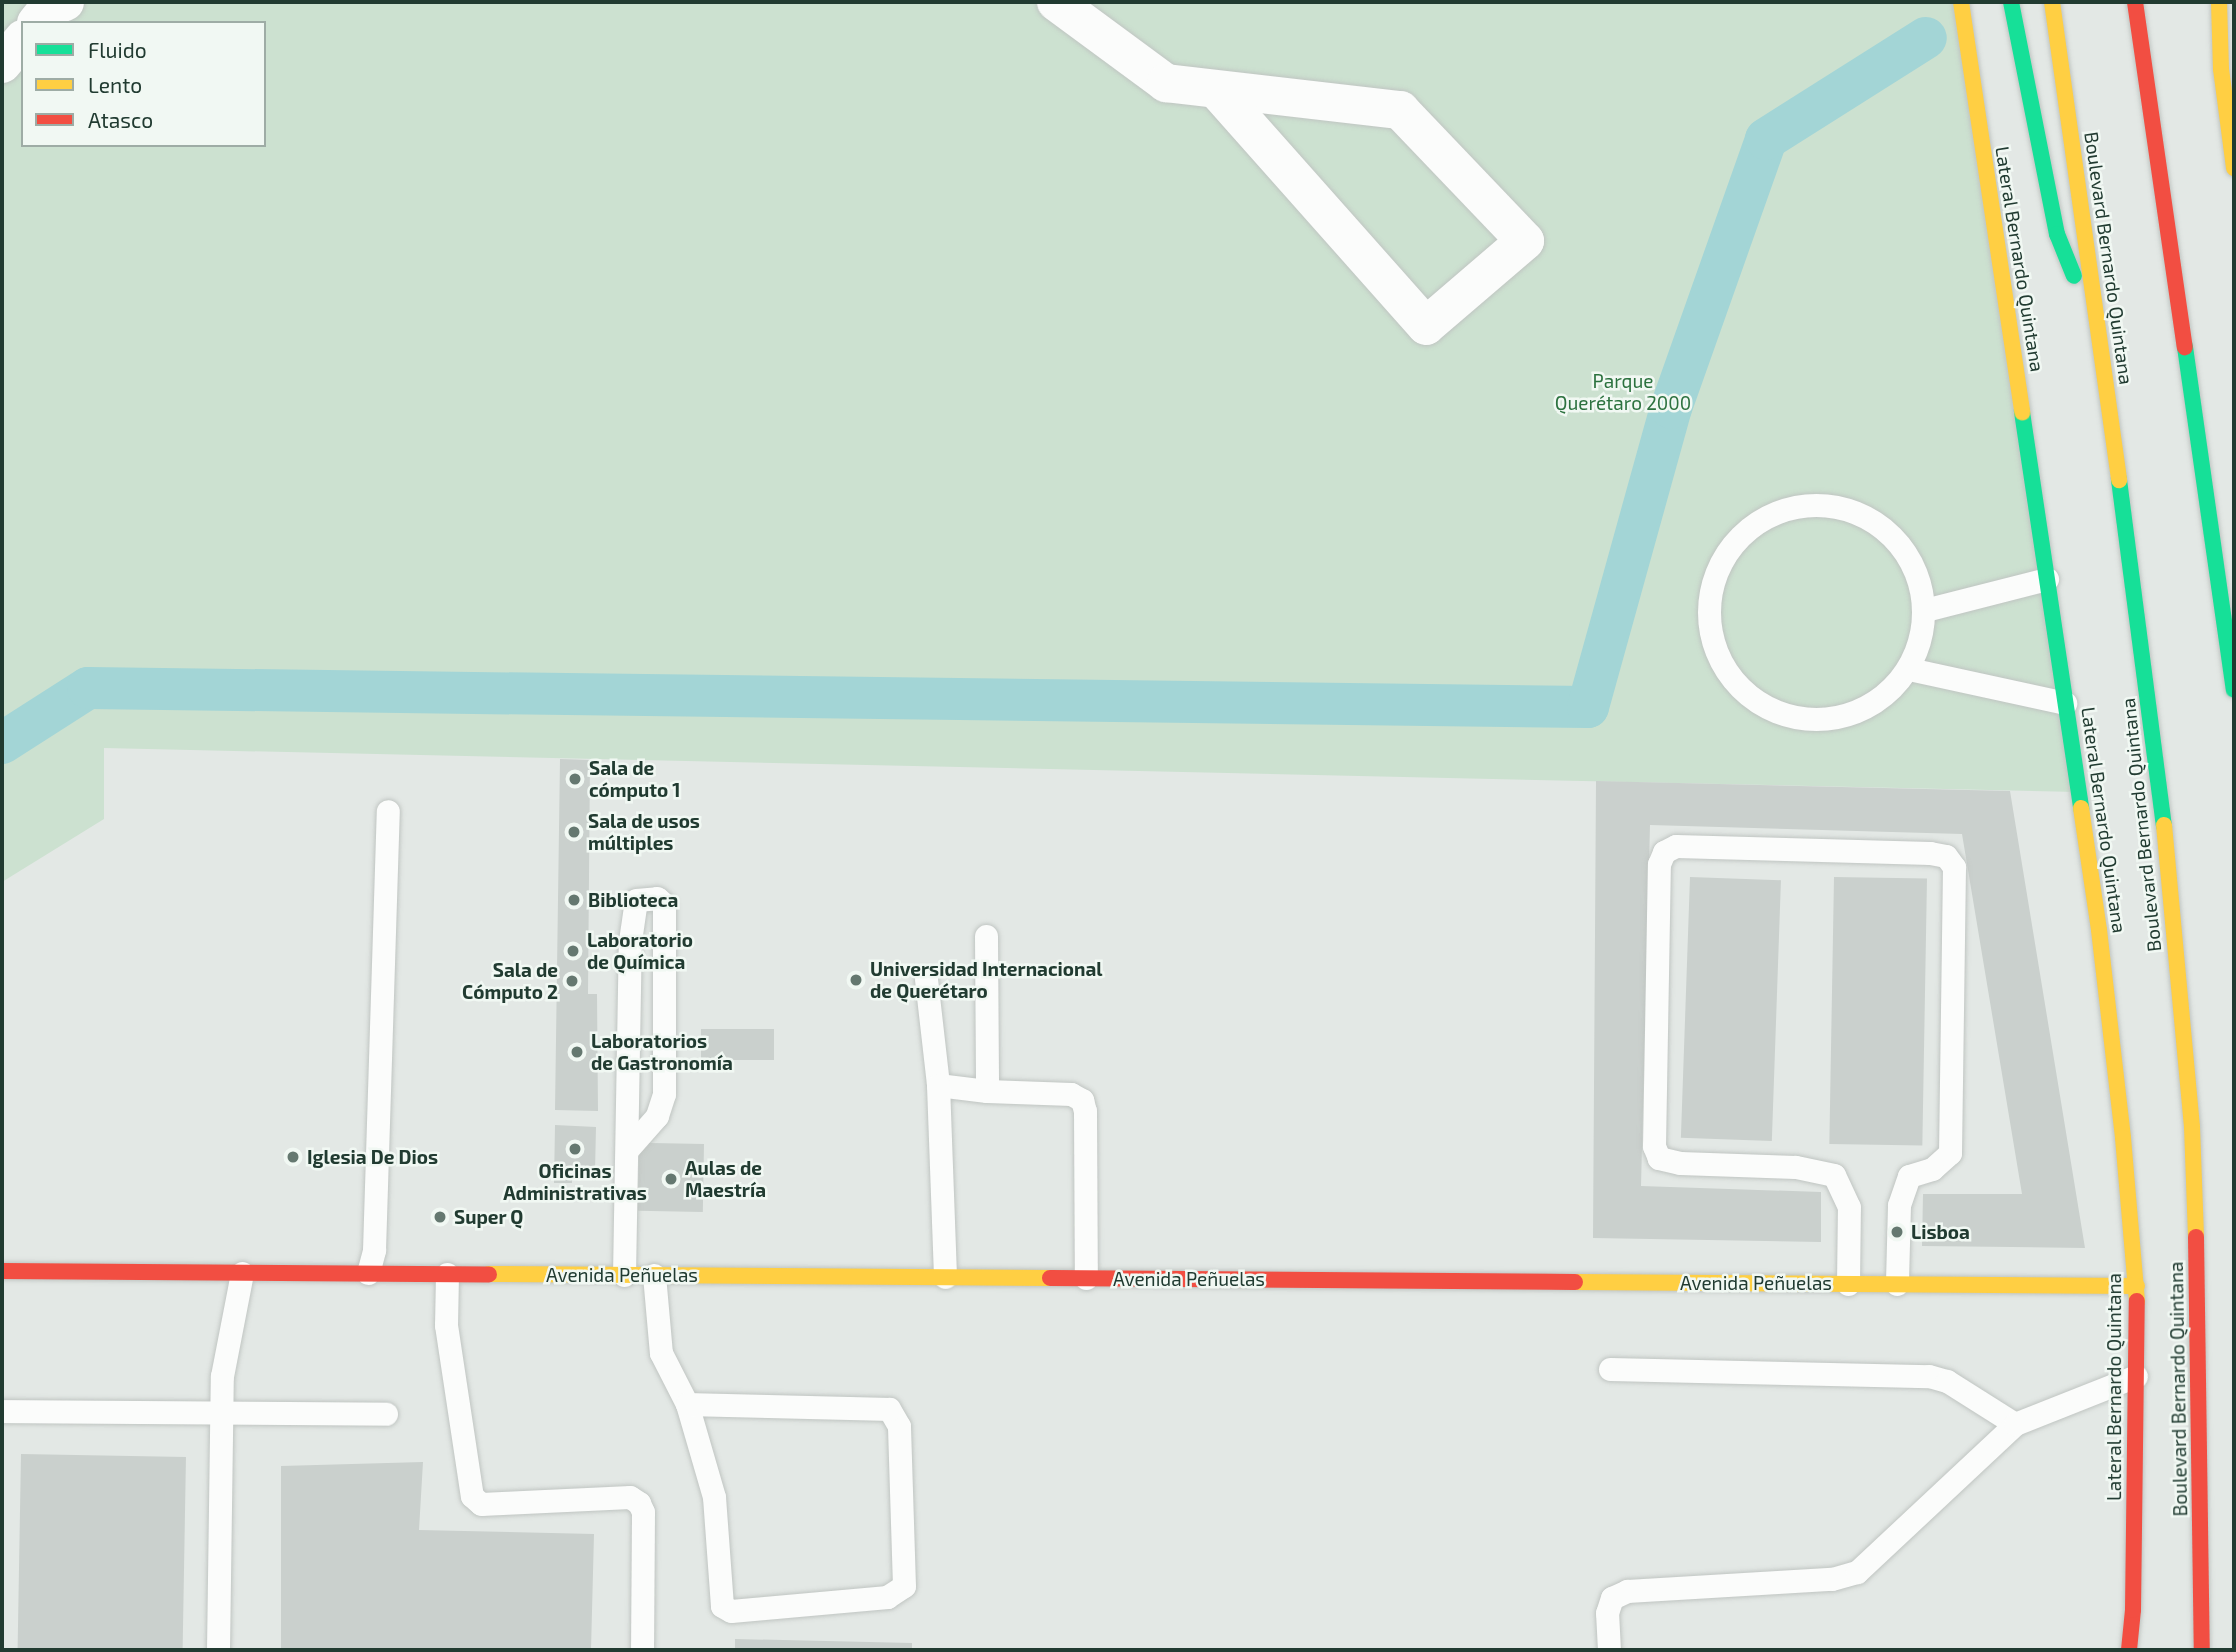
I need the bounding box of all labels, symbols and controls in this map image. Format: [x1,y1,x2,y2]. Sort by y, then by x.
legend [21,21,266,147]
text: Fluido [88,37,147,62]
text: Lento [88,72,142,97]
text: Atasco [88,107,153,132]
street label: Boulevard Bernardo Quintana [2080,130,2138,386]
street label: Lateral Bernardo Quintana [1991,144,2049,374]
park label: Parque Querétaro 2000 [1555,370,1691,414]
street label: Boulevard Bernardo Quintana [2116,697,2166,953]
street label: Lateral Bernardo Quintana [2077,705,2131,935]
place label: Sala de cómputo 1 [589,757,680,801]
marker: Sala de cómputo 1 [567,771,583,787]
place label: Sala de usos múltiples [588,810,700,854]
marker: Sala de usos múltiples [566,824,582,840]
place label: Biblioteca [588,889,678,911]
marker: Biblioteca [566,892,582,908]
place label: Laboratorio de Química [587,929,693,973]
marker: Laboratorio de Química [565,943,581,959]
place label: Universidad Internacional de Querétaro [870,958,1103,1002]
place label: Sala de Cómputo 2 [462,959,558,1003]
marker: Universidad Internacional de Querétaro [848,972,864,988]
marker: Sala de Cómputo 2 [564,973,580,989]
place label: Laboratorios de Gastronomía [591,1030,733,1074]
marker: Laboratorios de Gastronomía [569,1044,585,1060]
marker: Oficinas Administrativas [567,1141,583,1157]
place label: Iglesia De Dios [307,1146,438,1168]
marker: Iglesia De Dios [285,1149,301,1165]
place label: Aulas de Maestría [685,1157,766,1201]
place label: Oficinas Administrativas [503,1160,647,1204]
marker: Aulas de Maestría [663,1171,679,1187]
place label: Super Q [454,1206,524,1228]
marker: Super Q [432,1209,448,1225]
place label: Lisboa [1911,1221,1970,1243]
marker: Lisboa [1889,1224,1905,1240]
street label: Boulevard Bernardo Quintana [2164,1261,2192,1517]
street label: Avenida Peñuelas [546,1264,698,1286]
street label: Avenida Peñuelas [1113,1268,1265,1290]
street label: Avenida Peñuelas [1680,1272,1832,1294]
street label: Lateral Bernardo Quintana [2103,1273,2125,1501]

